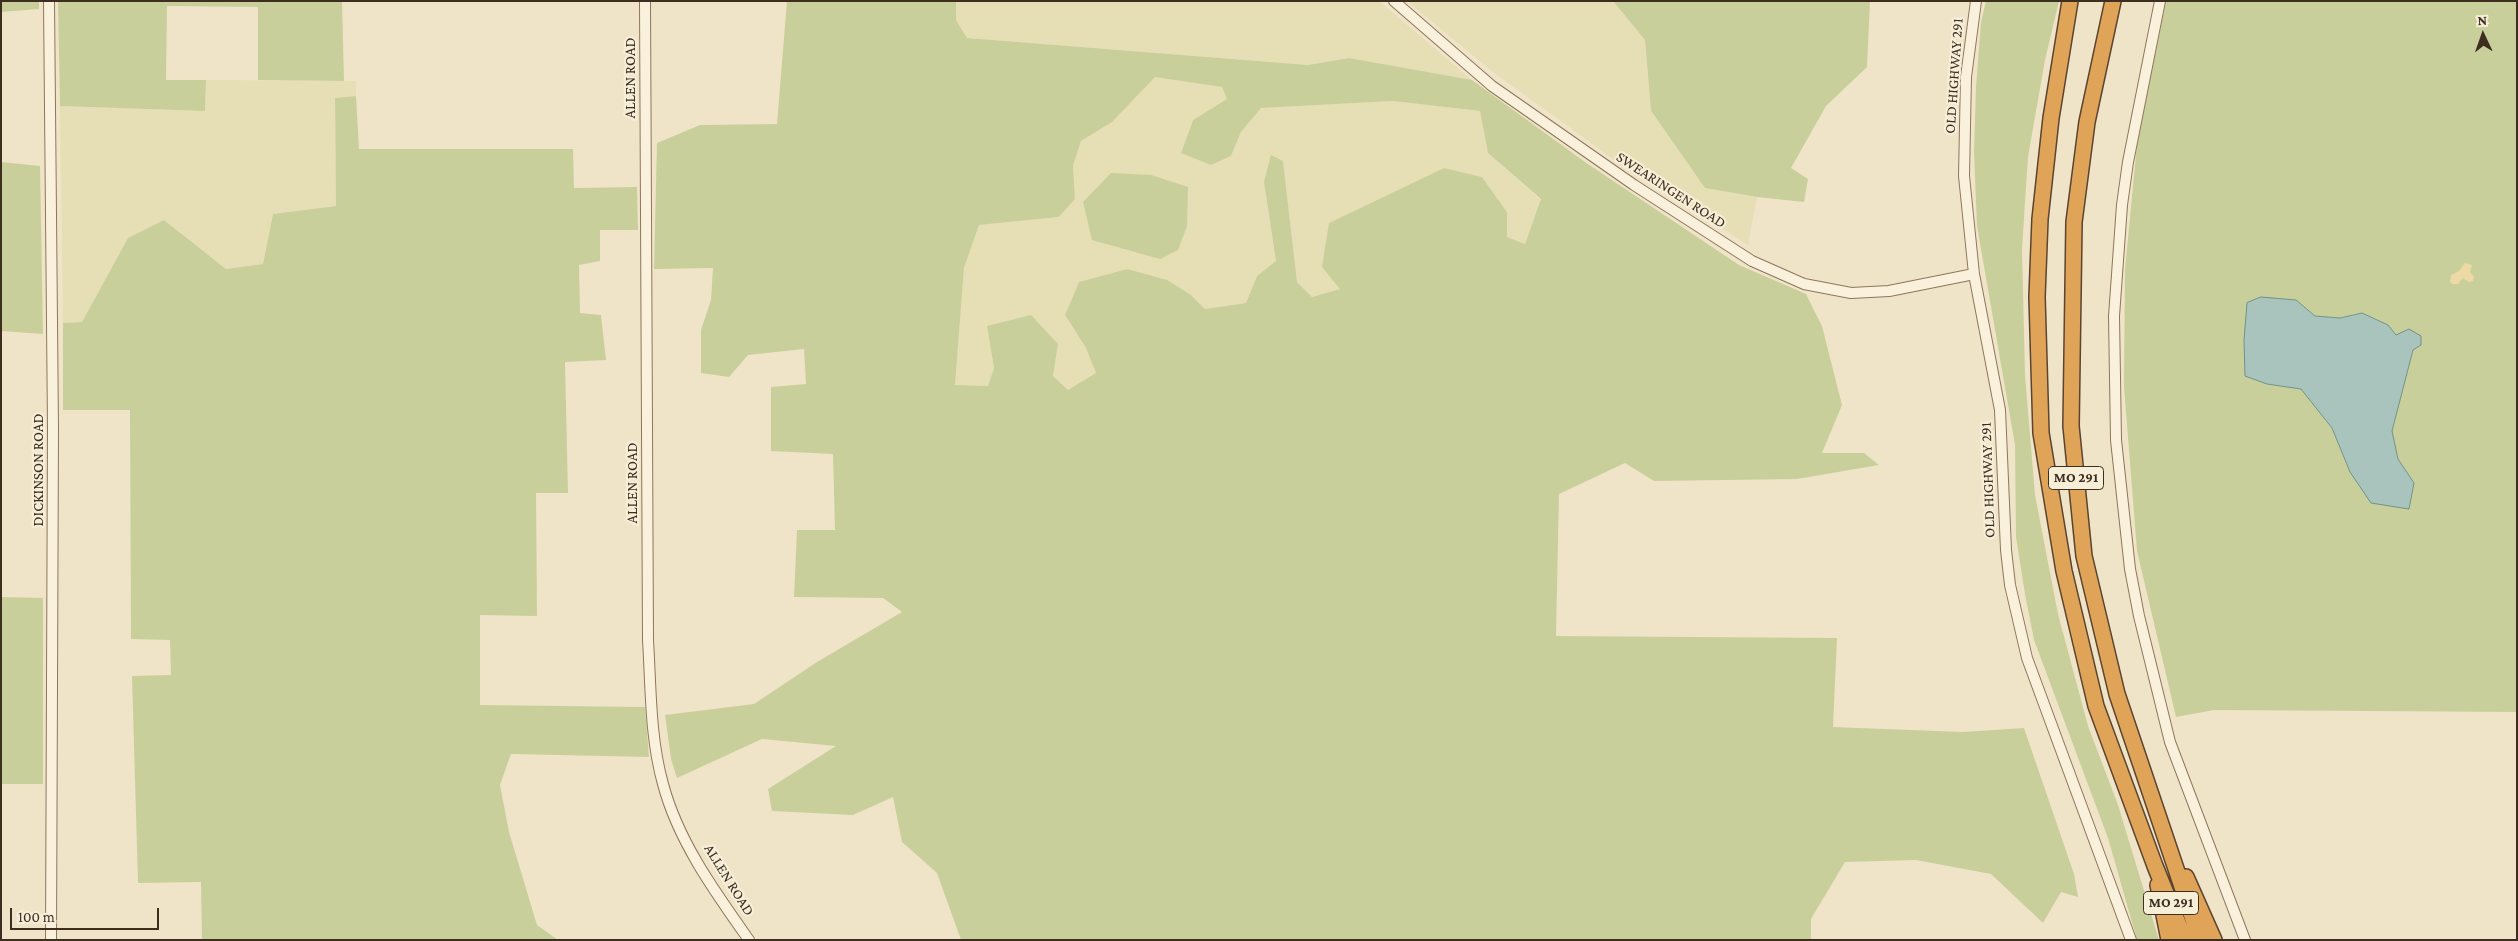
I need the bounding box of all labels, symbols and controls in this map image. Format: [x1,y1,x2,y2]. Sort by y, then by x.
north arrow [2458,10,2508,60]
text: N [2477,12,2487,28]
street label: OLD HIGHWAY 291 [1941,18,1967,134]
street label: ALLEN ROAD [621,38,639,118]
street label: SWEARINGEN ROAD [1613,148,1729,232]
street label: DICKINSON ROAD [29,414,47,526]
street label: OLD HIGHWAY 291 [1977,422,1999,538]
street label: ALLEN ROAD [623,443,641,523]
road number: MO 291 [2048,466,2104,489]
street label: ALLEN ROAD [700,841,758,919]
road number: MO 291 [2144,891,2198,914]
scale bar [12,898,161,930]
text: 100 m [18,909,55,925]

